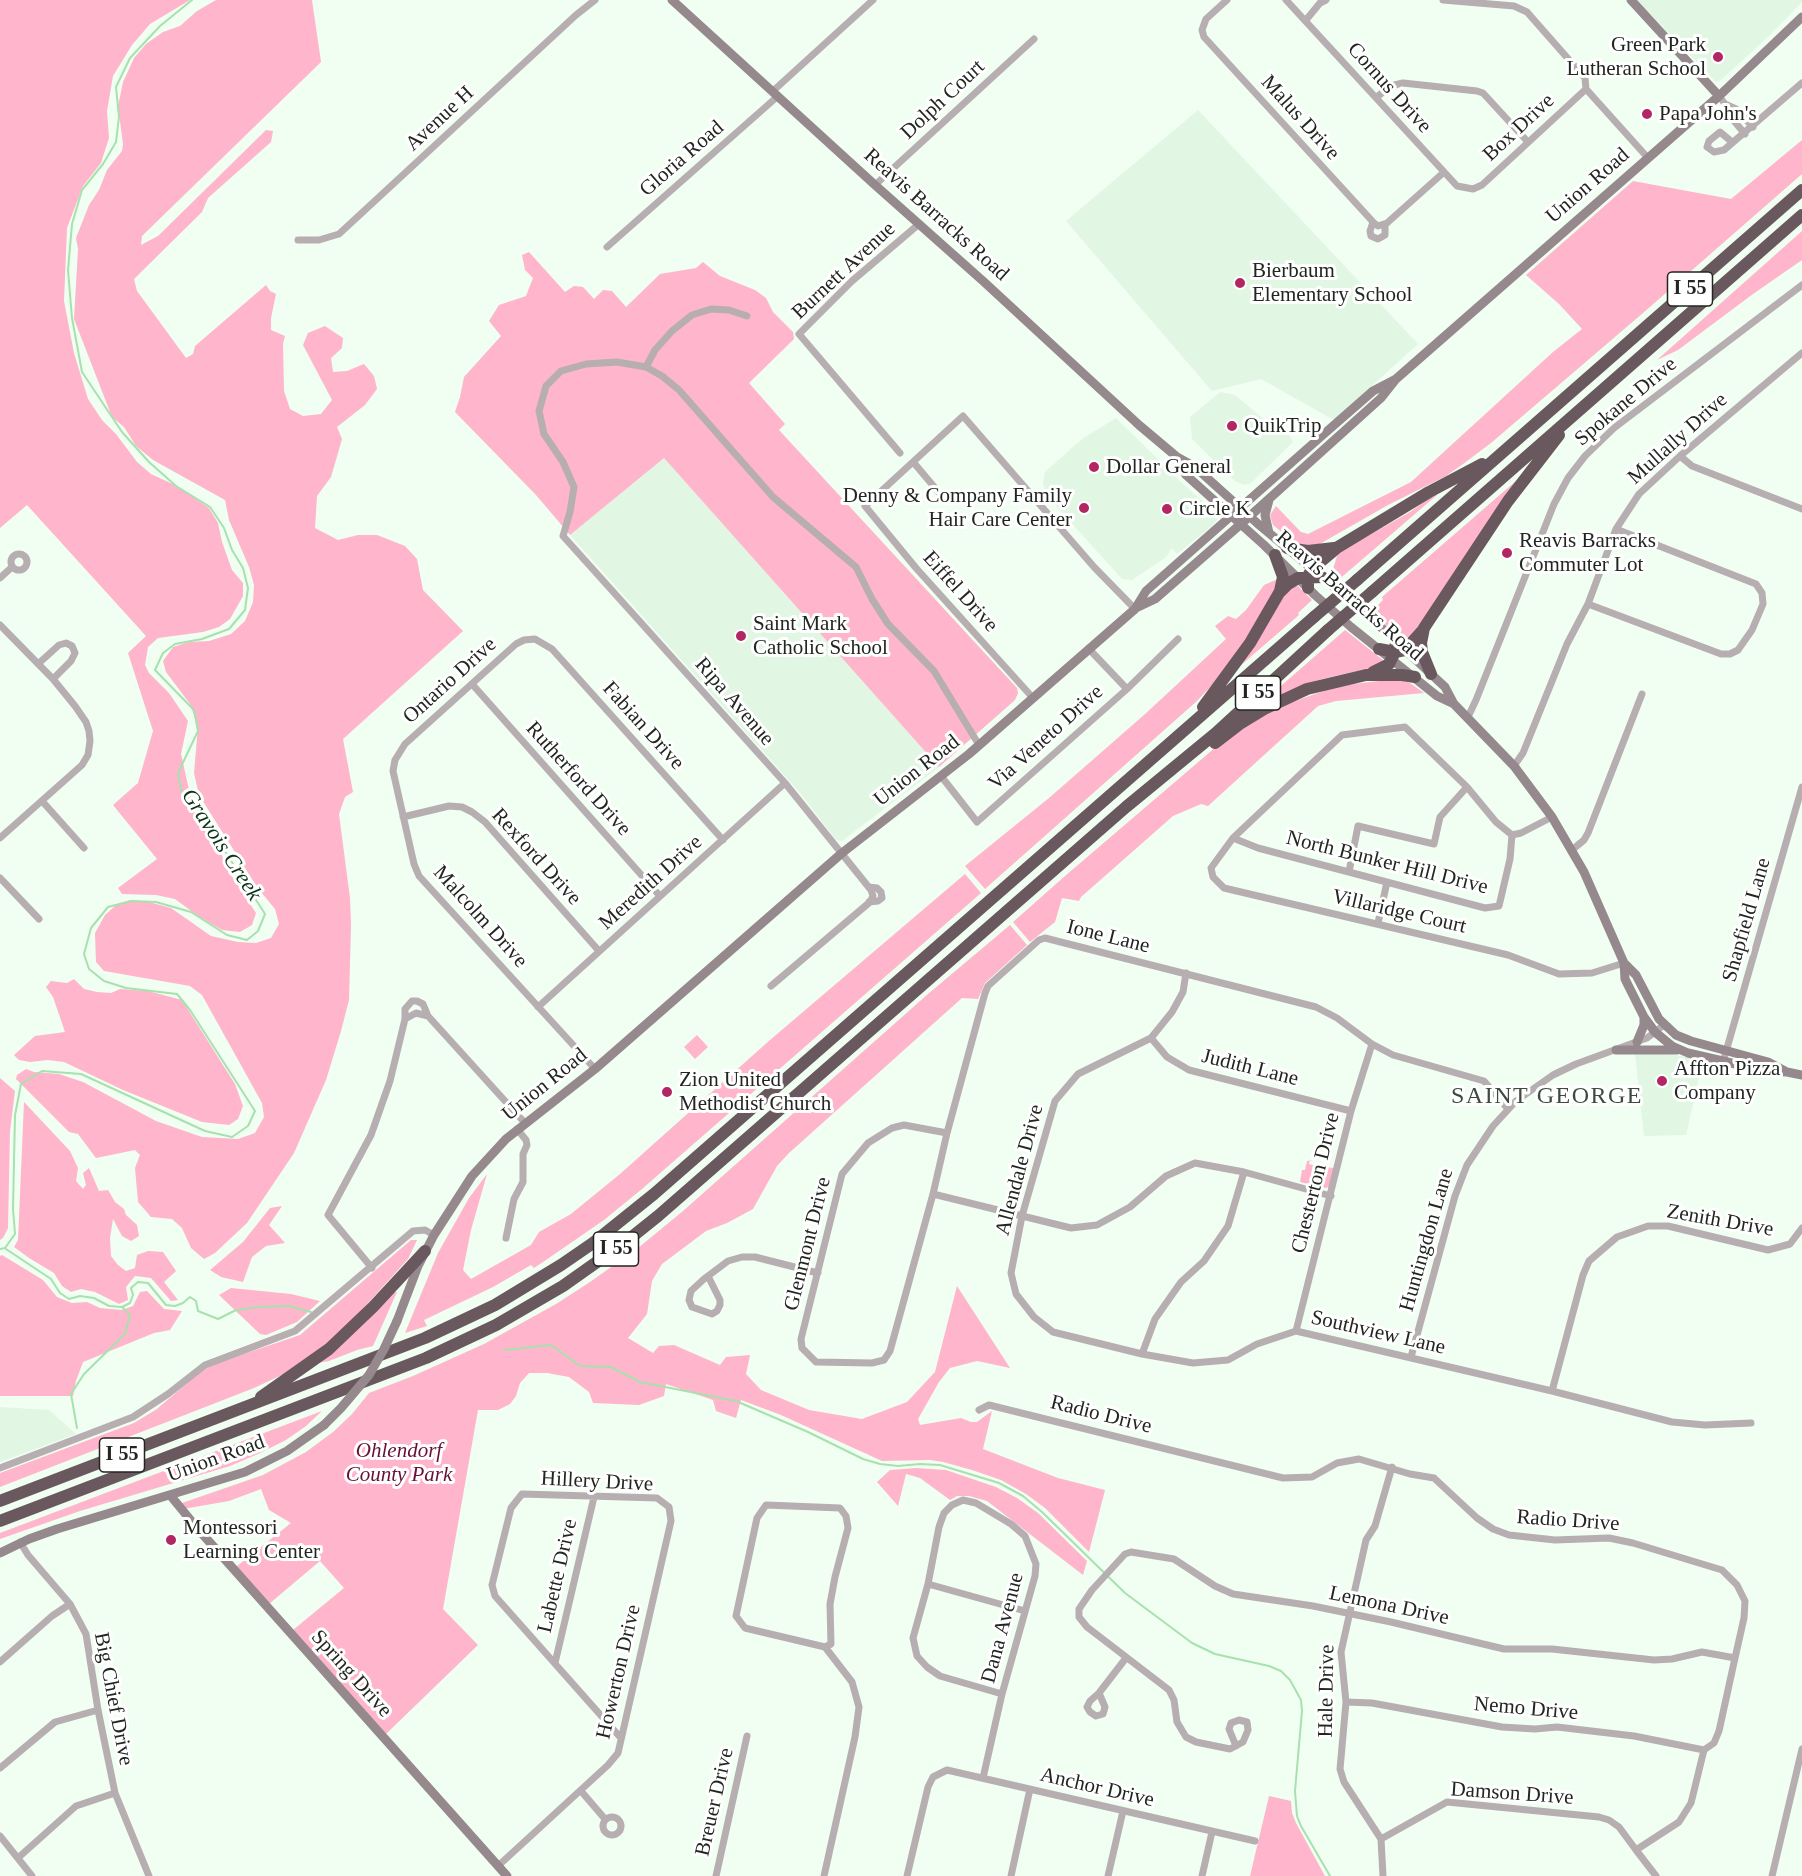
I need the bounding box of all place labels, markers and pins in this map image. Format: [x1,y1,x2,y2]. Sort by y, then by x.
place label: Green Park Lutheran School [1567,32,1706,82]
marker: Green Park Lutheran School [1711,50,1725,64]
place label: Papa John's [1659,101,1757,127]
marker: Papa John's [1640,107,1654,121]
place label: Bierbaum Elementary School [1252,258,1412,308]
marker: Bierbaum Elementary School [1233,276,1247,290]
place label: QuikTrip [1244,413,1321,439]
marker: QuikTrip [1225,419,1239,433]
place label: Dollar General [1106,454,1231,480]
marker: Dollar General [1087,460,1101,474]
place label: Denny & Company Family Hair Care Center [843,483,1072,533]
place label: Circle K [1179,496,1251,522]
marker: Denny & Company Family Hair Care Center [1077,501,1091,515]
marker: Circle K [1160,502,1174,516]
place label: Reavis Barracks Commuter Lot [1519,528,1656,578]
marker: Reavis Barracks Commuter Lot [1500,546,1514,560]
place label: Saint Mark Catholic School [753,611,888,661]
marker: Saint Mark Catholic School [734,629,748,643]
place label: Affton Pizza Company [1674,1056,1780,1106]
place label: Zion United Methodist Church [679,1067,831,1117]
marker: Affton Pizza Company [1655,1074,1669,1088]
marker: Zion United Methodist Church [660,1085,674,1099]
place label: Montessori Learning Center [183,1515,320,1565]
marker: Montessori Learning Center [164,1533,178,1547]

